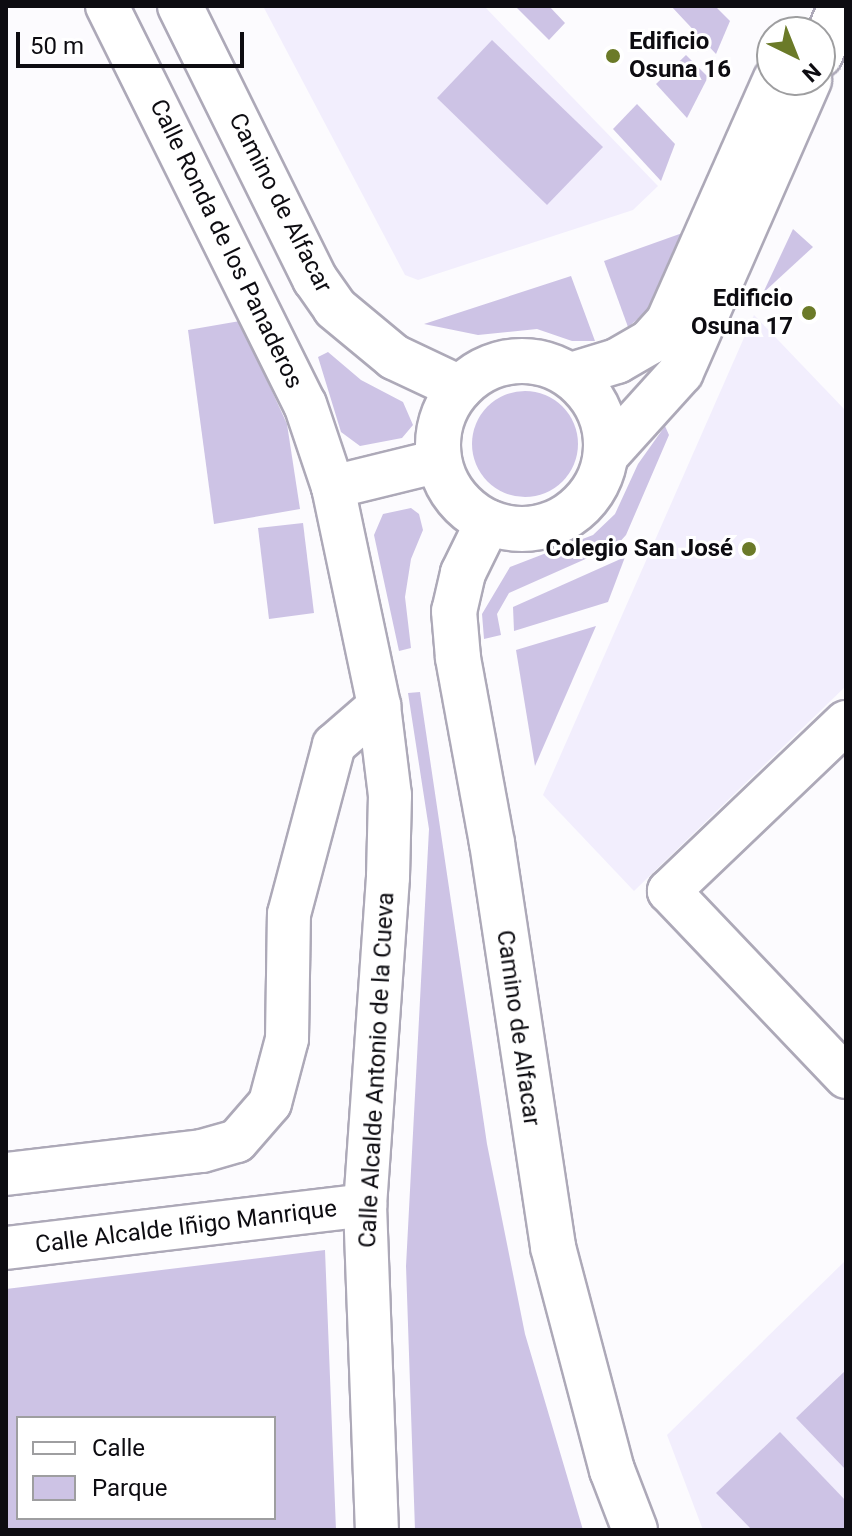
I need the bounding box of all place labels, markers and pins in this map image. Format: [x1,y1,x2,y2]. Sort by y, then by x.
place label: Edificio Osuna 16 [629,28,731,84]
marker: Edificio Osuna 16 [604,47,622,65]
place label: Edificio Osuna 17 [691,285,793,341]
marker: Edificio Osuna 17 [800,304,818,322]
place label: Colegio San José [546,535,733,563]
marker: Colegio San José [740,540,758,558]

